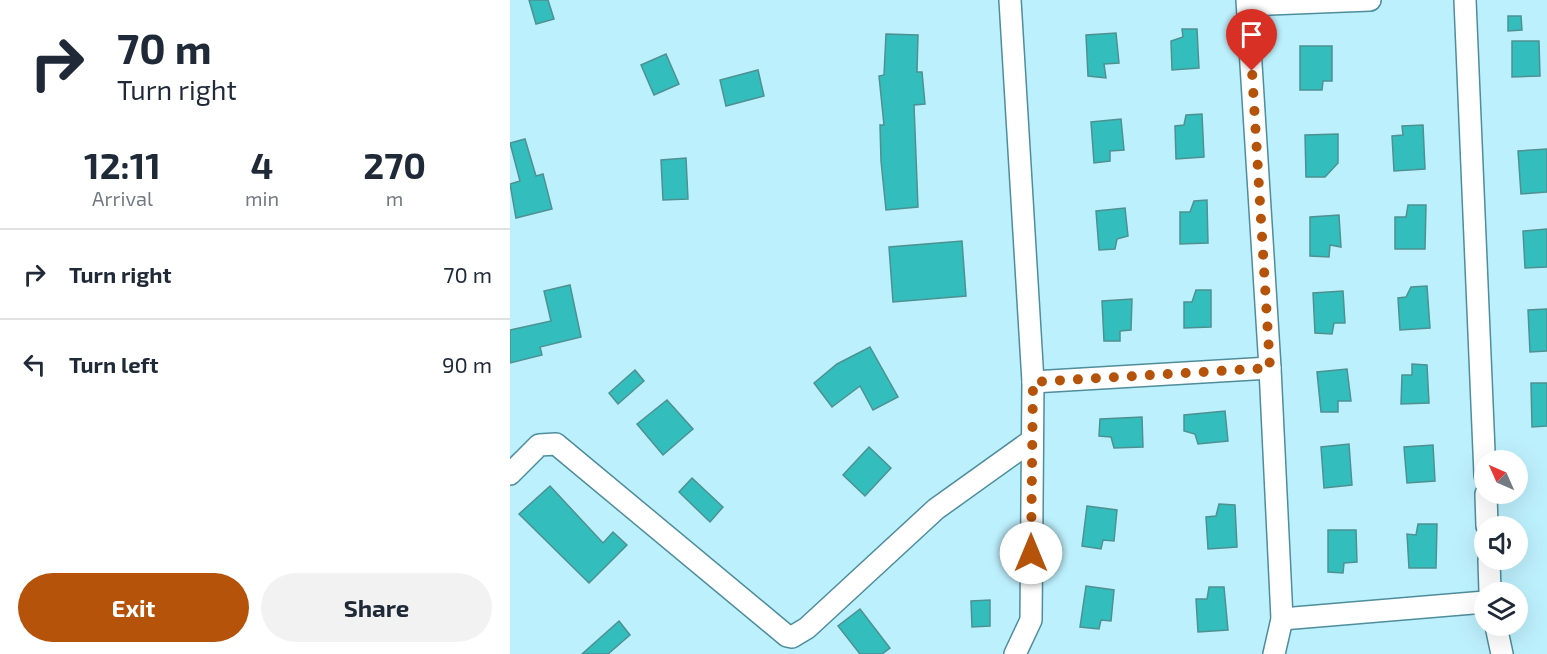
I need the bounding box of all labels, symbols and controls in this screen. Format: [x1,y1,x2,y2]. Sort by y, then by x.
pin [1226,9,1277,71]
icon: arrive [1235,18,1268,51]
text: 70 m [117,22,212,72]
icon: right [18,24,96,102]
text: Turn right [117,73,237,105]
text: 12:11 [84,143,161,186]
text: 4 [251,143,274,186]
text: 270 [363,143,426,186]
text: Arrival [92,186,153,210]
text: min [245,186,279,210]
text: m [386,186,403,210]
icon: right [18,258,51,291]
text: Turn right [69,261,171,287]
text: 70 m [443,261,492,287]
icon: left [18,348,51,381]
text: Turn left [69,351,158,377]
text: 90 m [442,351,492,377]
north arrow [1474,450,1528,504]
map controls [1474,450,1528,636]
button: sound [1474,516,1528,570]
position arrow [999,521,1063,585]
button: Exit [18,573,249,642]
button: Share [261,573,492,642]
button: layers [1474,582,1528,636]

